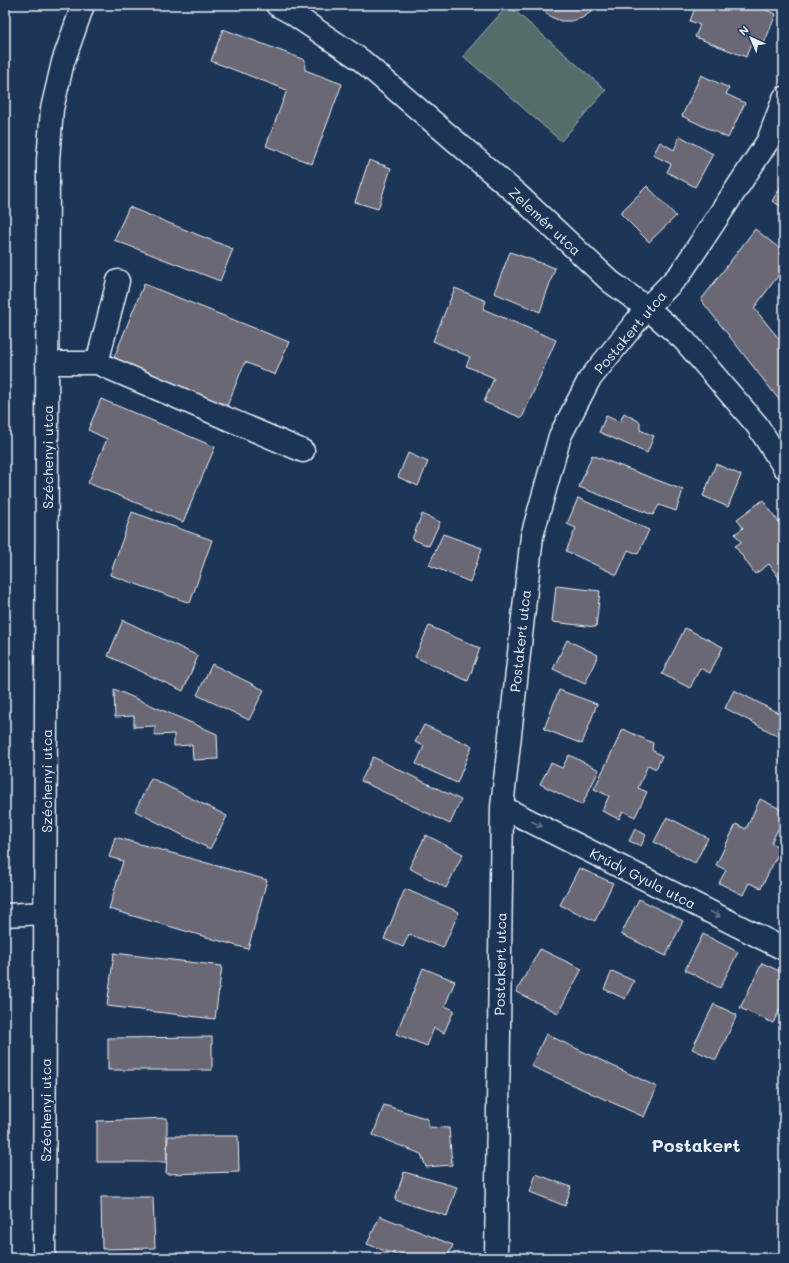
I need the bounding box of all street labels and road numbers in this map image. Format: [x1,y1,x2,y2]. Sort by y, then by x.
street label: Zelemér utca [505,183,585,259]
street label: Postakert utca [590,286,670,378]
street label: Széchenyi utca [38,405,57,509]
street label: Postakert utca [505,589,535,693]
street label: Széchenyi utca [37,729,56,833]
street label: Krúdy Gyula utca [587,843,699,913]
street label: Postakert utca [490,912,510,1016]
street label: Széchenyi utca [36,1058,55,1162]

